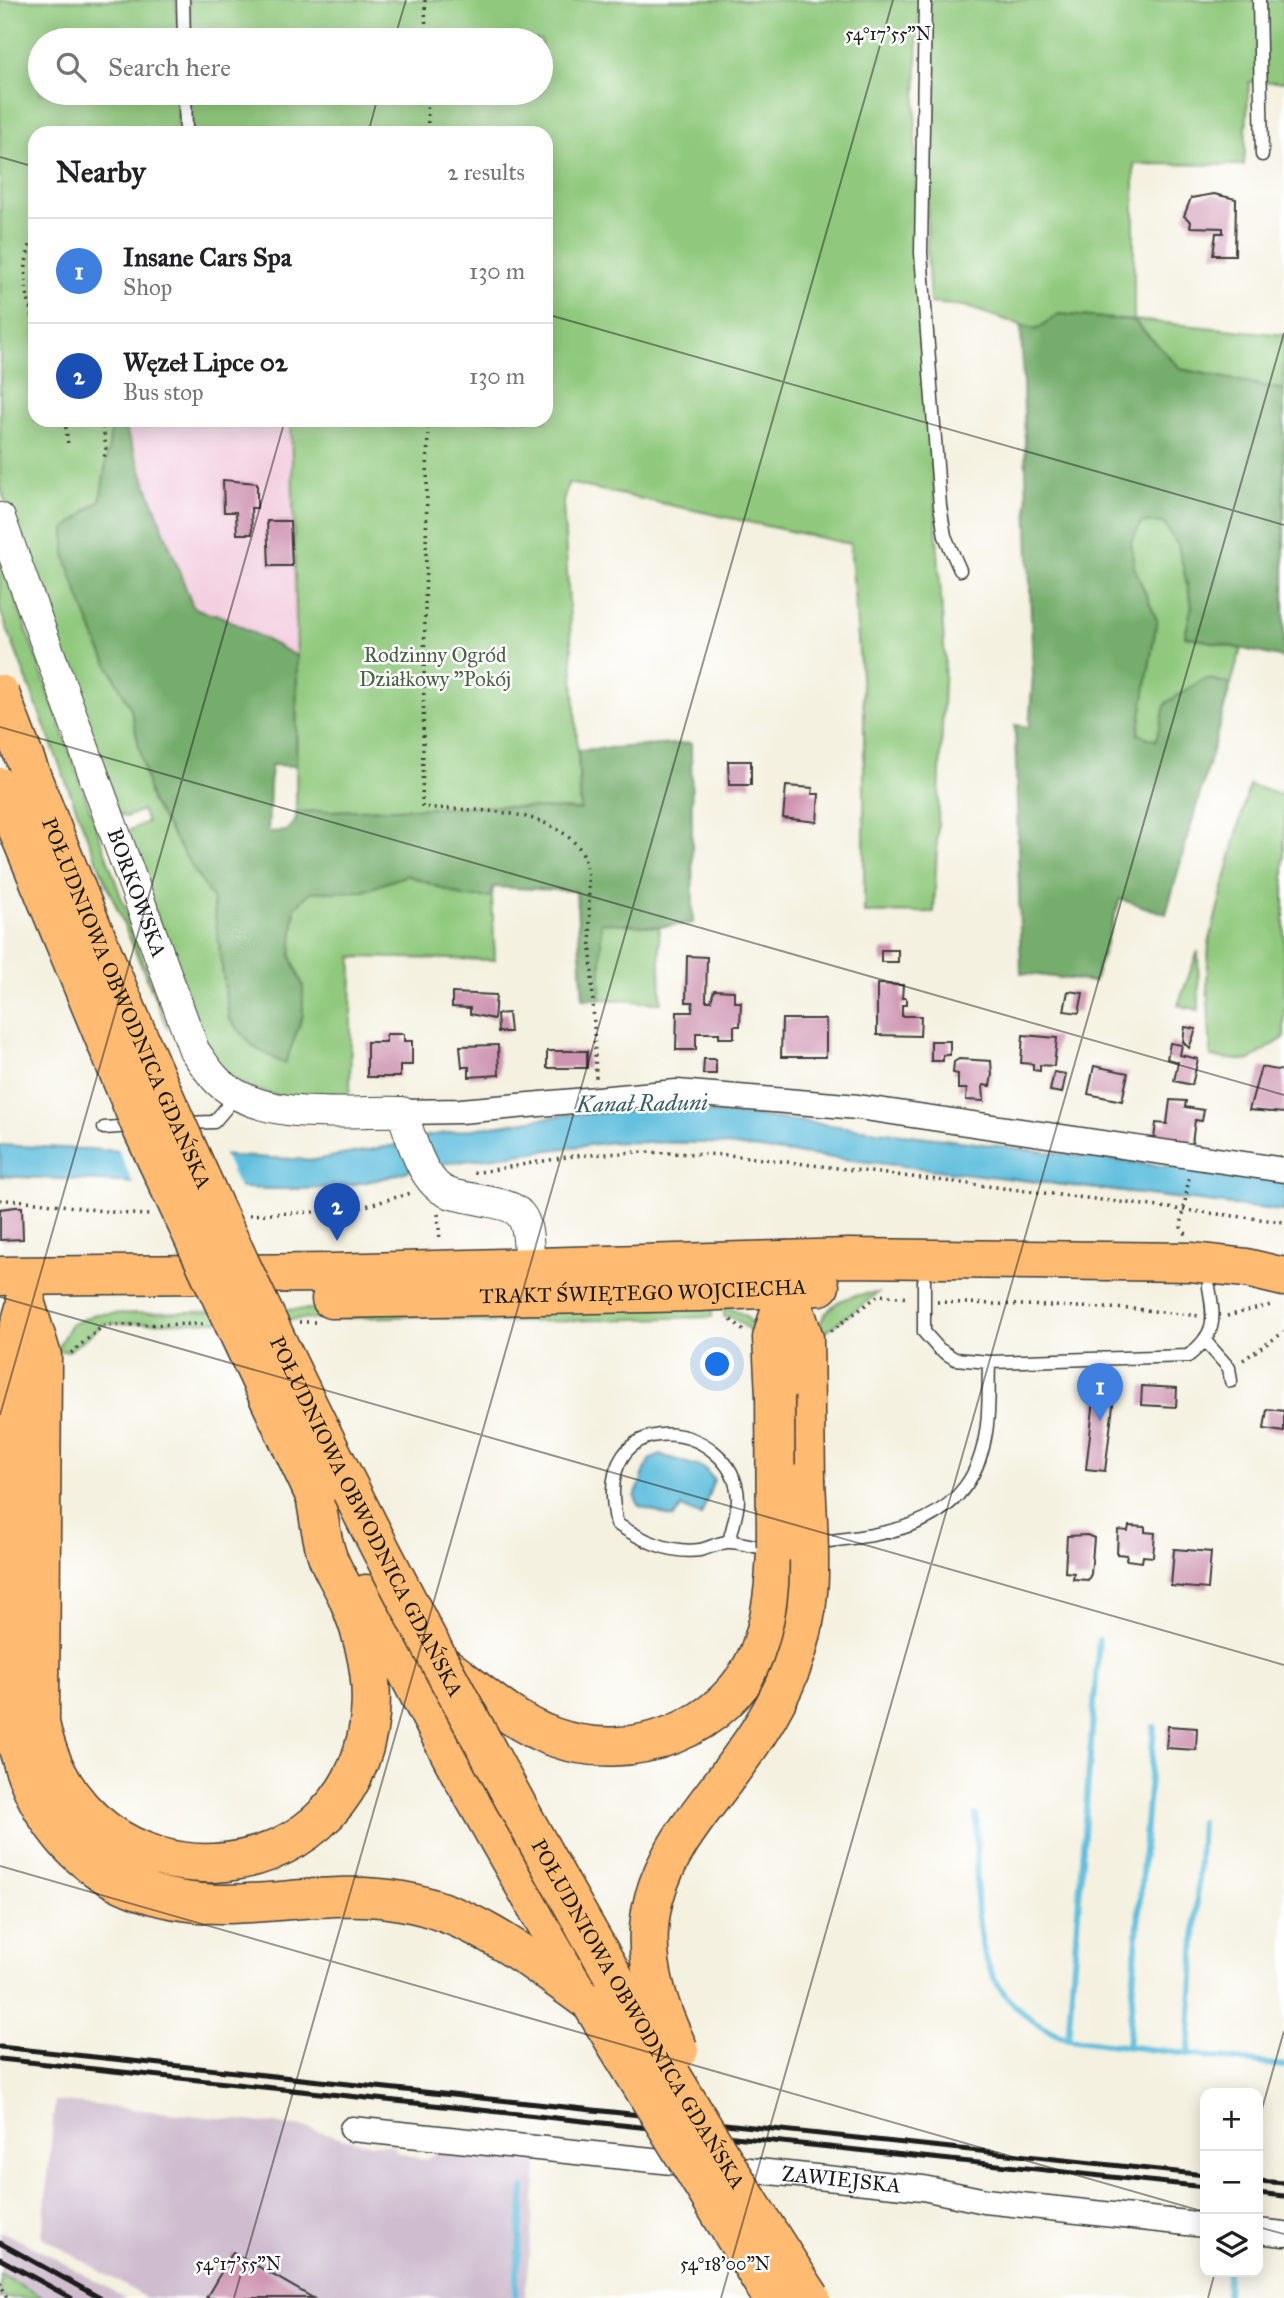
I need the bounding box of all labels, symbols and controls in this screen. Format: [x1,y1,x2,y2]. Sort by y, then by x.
text: 54°17'55"N [845,23,931,45]
search box [28,28,553,105]
icon: search [52,48,90,86]
text: Search here [108,51,231,83]
text: Nearby [56,154,146,190]
text: 2 results [447,158,525,186]
text: Insane Cars Spa [123,241,292,273]
text: 1 [74,257,84,285]
text: 130 m [469,257,525,285]
text: Shop [123,273,172,301]
text: Węzeł Lipce 02 [123,346,288,378]
text: 2 [73,362,85,390]
text: 130 m [469,362,525,390]
text: Bus stop [123,378,204,406]
park label: Rodzinny Ogród Działkowy "Pokój [359,642,511,692]
street label: POŁUDNIOWA OBWODNICA GDAŃSKA [36,814,217,1193]
street label: BORKOWSKA [101,825,172,961]
water label: Kanał Raduni [575,1088,708,1118]
pin: 2 [314,1183,360,1241]
street label: TRAKT ŚWIĘTEGO WOJCIECHA [479,1274,807,1309]
street label: POŁUDNIOWA OBWODNICA GDAŃSKA [264,1332,469,1701]
your location [700,1347,734,1381]
pin: 1 [1077,1363,1123,1421]
street label: POŁUDNIOWA OBWODNICA GDAŃSKA [525,1835,751,2194]
map controls [1200,2088,1263,2277]
button: + [1200,2088,1263,2151]
button: − [1200,2151,1263,2214]
street label: ZAWIEJSKA [781,2160,902,2199]
button: layers [1200,2214,1263,2277]
text: 54°17'55"N [195,2253,281,2275]
text: 54°18'00"N [680,2253,770,2275]

